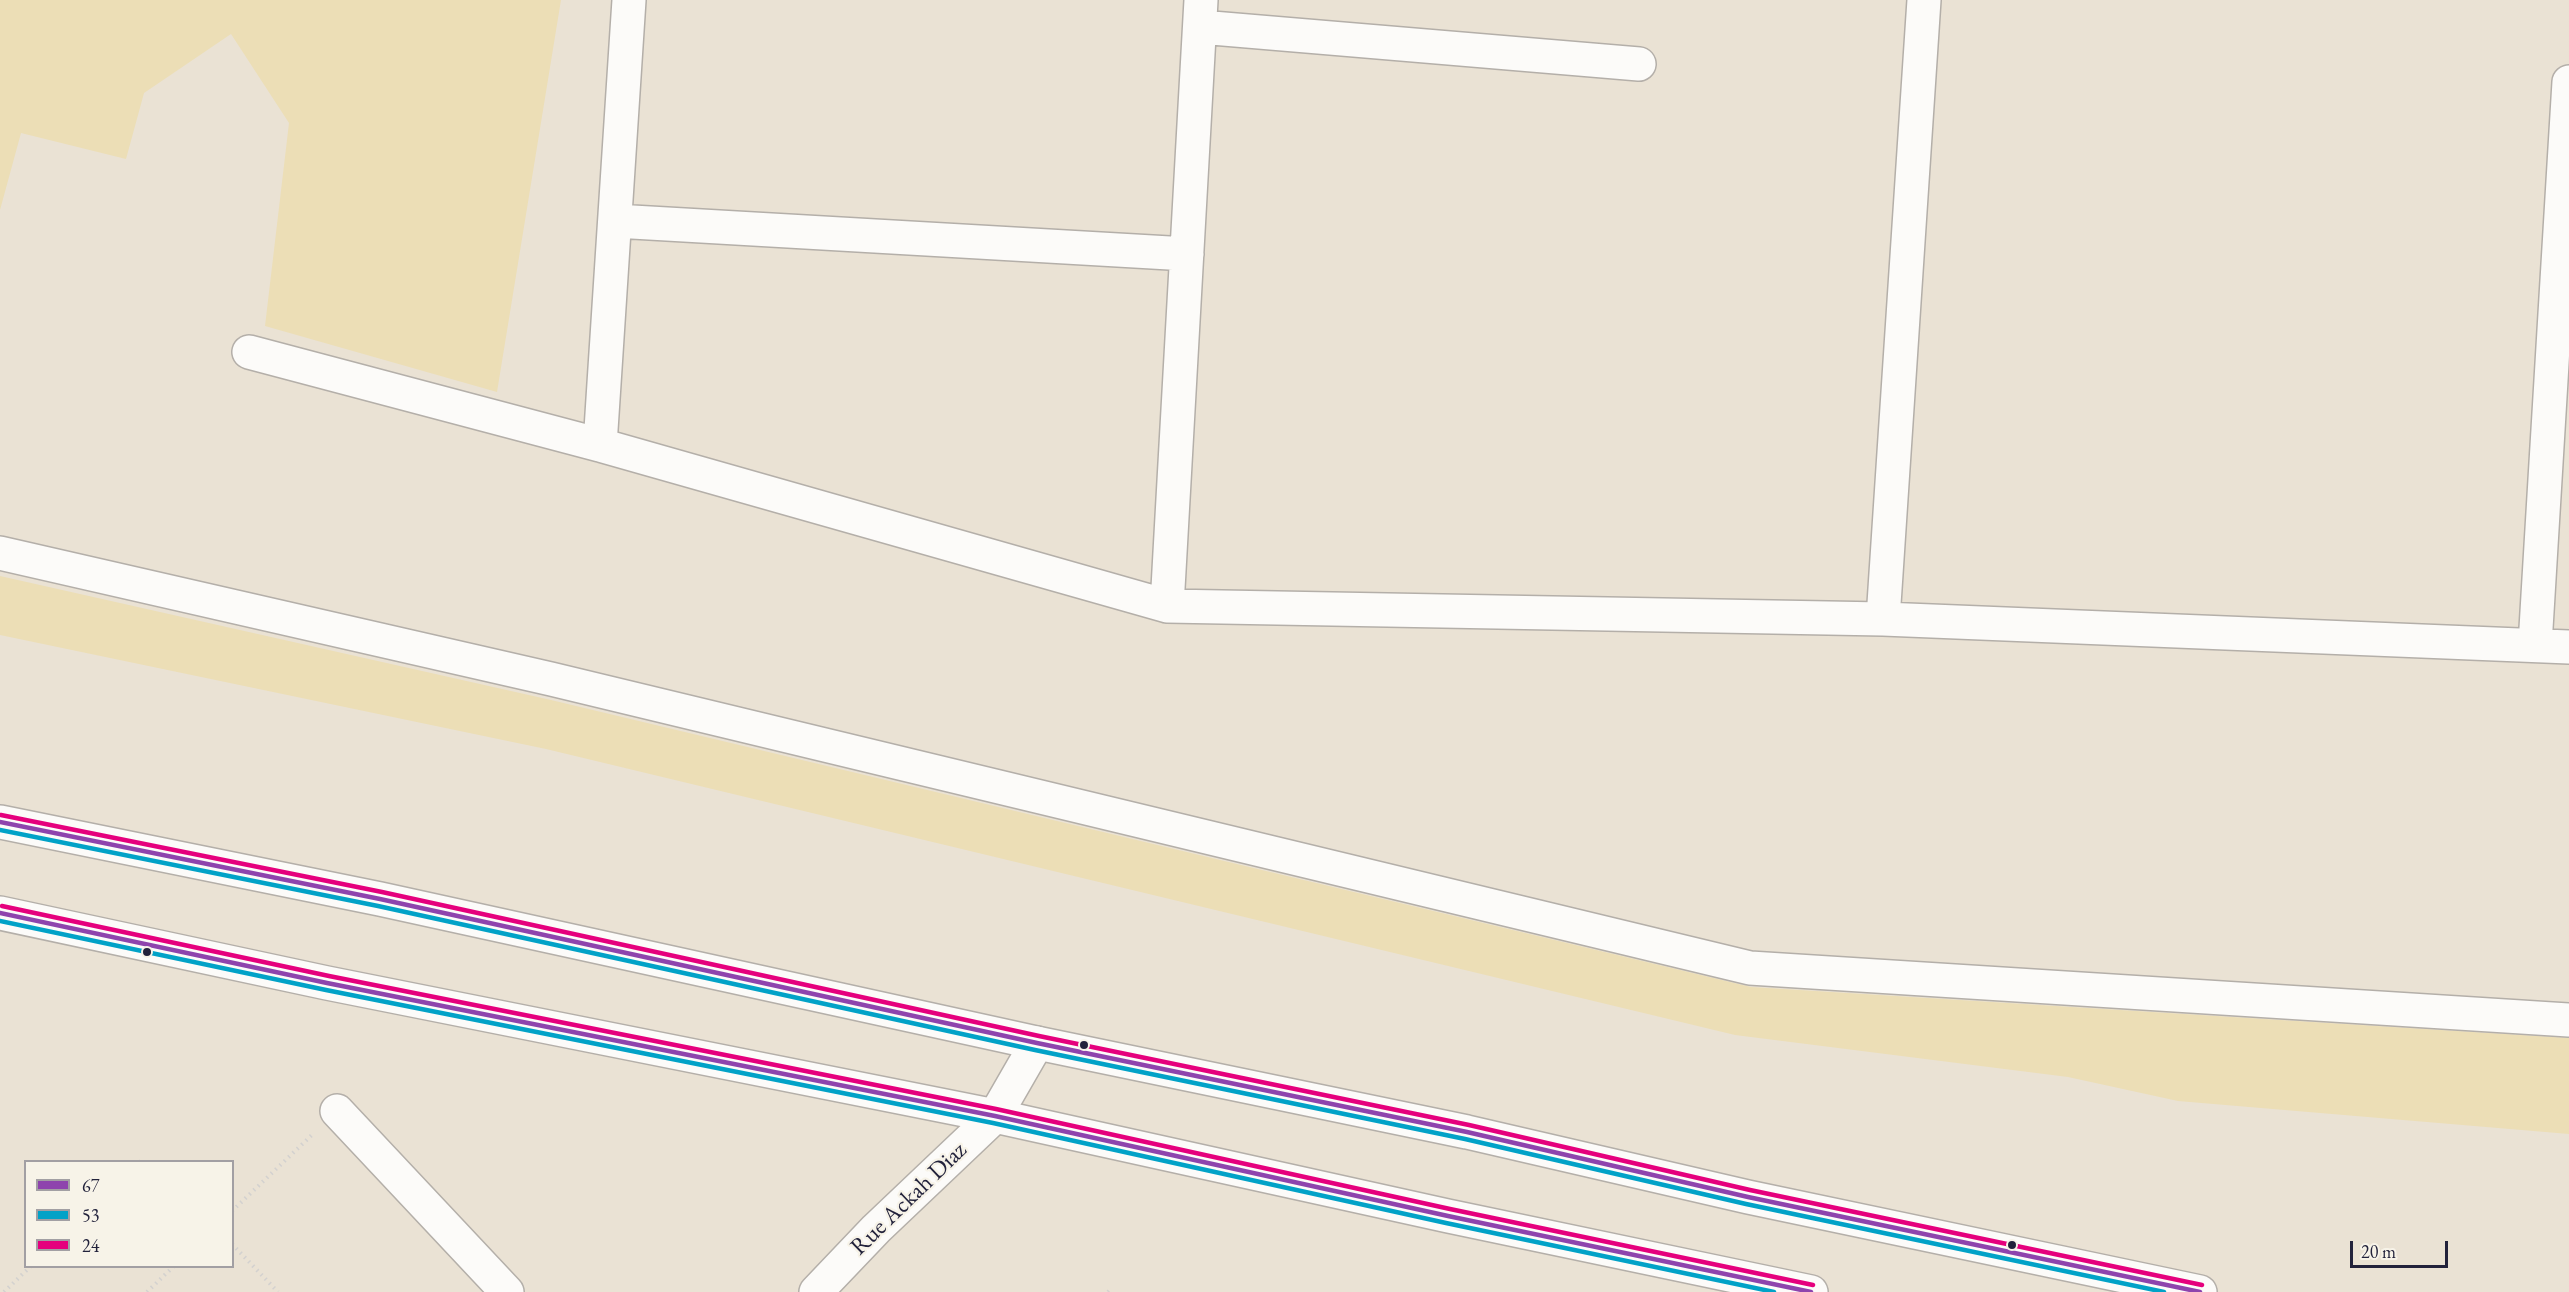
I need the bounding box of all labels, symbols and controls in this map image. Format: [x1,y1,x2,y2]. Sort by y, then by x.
unlabelled marker [141,946,153,958]
unlabelled marker [1078,1039,1090,1051]
street label: Rue Ackah Diaz [845,1136,973,1262]
legend [24,1160,234,1268]
text: 67 [82,1174,99,1197]
text: 53 [82,1204,99,1227]
scale bar [2353,1229,2450,1267]
text: 24 [82,1234,99,1257]
unlabelled marker [2006,1239,2018,1251]
text: 20 m [2361,1240,2396,1263]

